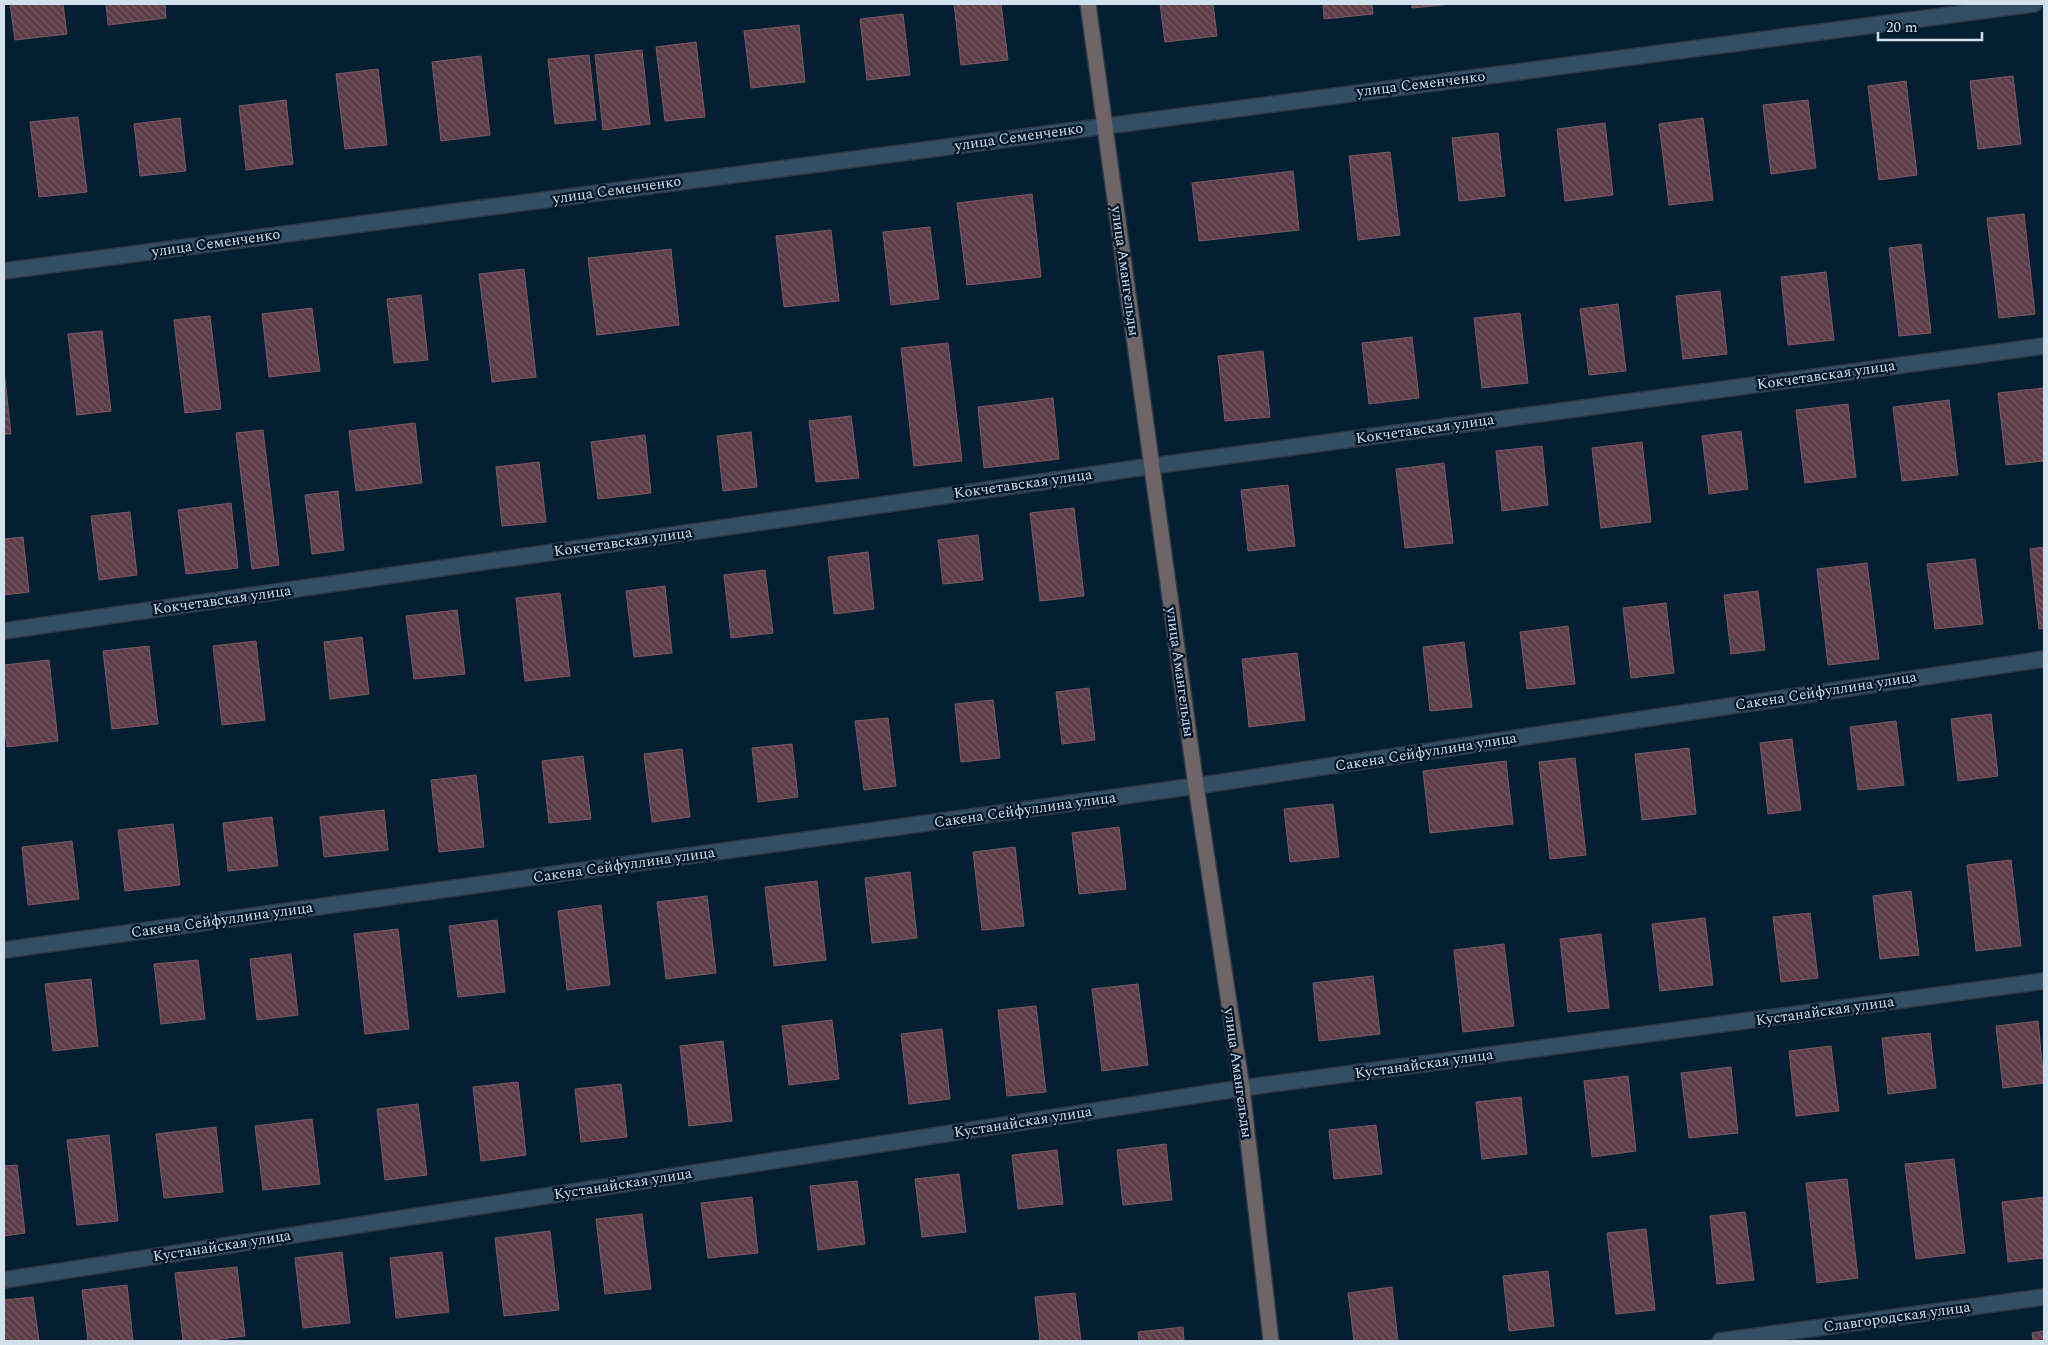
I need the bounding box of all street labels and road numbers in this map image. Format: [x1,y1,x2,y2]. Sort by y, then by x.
street label: улица Семенченко [1354,65,1487,103]
street label: улица Семенченко [952,117,1085,158]
street label: улица Семенченко [550,170,683,211]
street label: улица Амангельды [1104,204,1145,337]
street label: улица Семенченко [149,223,282,264]
street label: Кокчетавская улица [1755,354,1897,396]
street label: Кокчетавская улица [1354,408,1496,450]
street label: Кокчетавская улица [952,463,1094,505]
street label: Кокчетавская улица [552,521,694,563]
street label: Кокчетавская улица [151,579,293,621]
street label: улица Амангельды [1159,605,1200,738]
street label: Сакена Сейфуллина улица [1734,665,1919,717]
street label: Сакена Сейфуллина улица [1334,726,1519,778]
street label: Сакена Сейфуллина улица [933,786,1118,834]
street label: Сакена Сейфуллина улица [532,841,717,889]
street label: Сакена Сейфуллина улица [130,896,315,944]
street label: Кустанайская улица [1754,990,1896,1032]
street label: улица Амангельды [1217,1006,1258,1139]
street label: Кустанайская улица [1353,1043,1495,1085]
street label: Кустанайская улица [952,1100,1094,1144]
street label: Кустанайская улица [552,1162,694,1206]
street label: Кустанайская улица [151,1224,293,1268]
street label: Славгородская улица [1822,1295,1973,1339]

